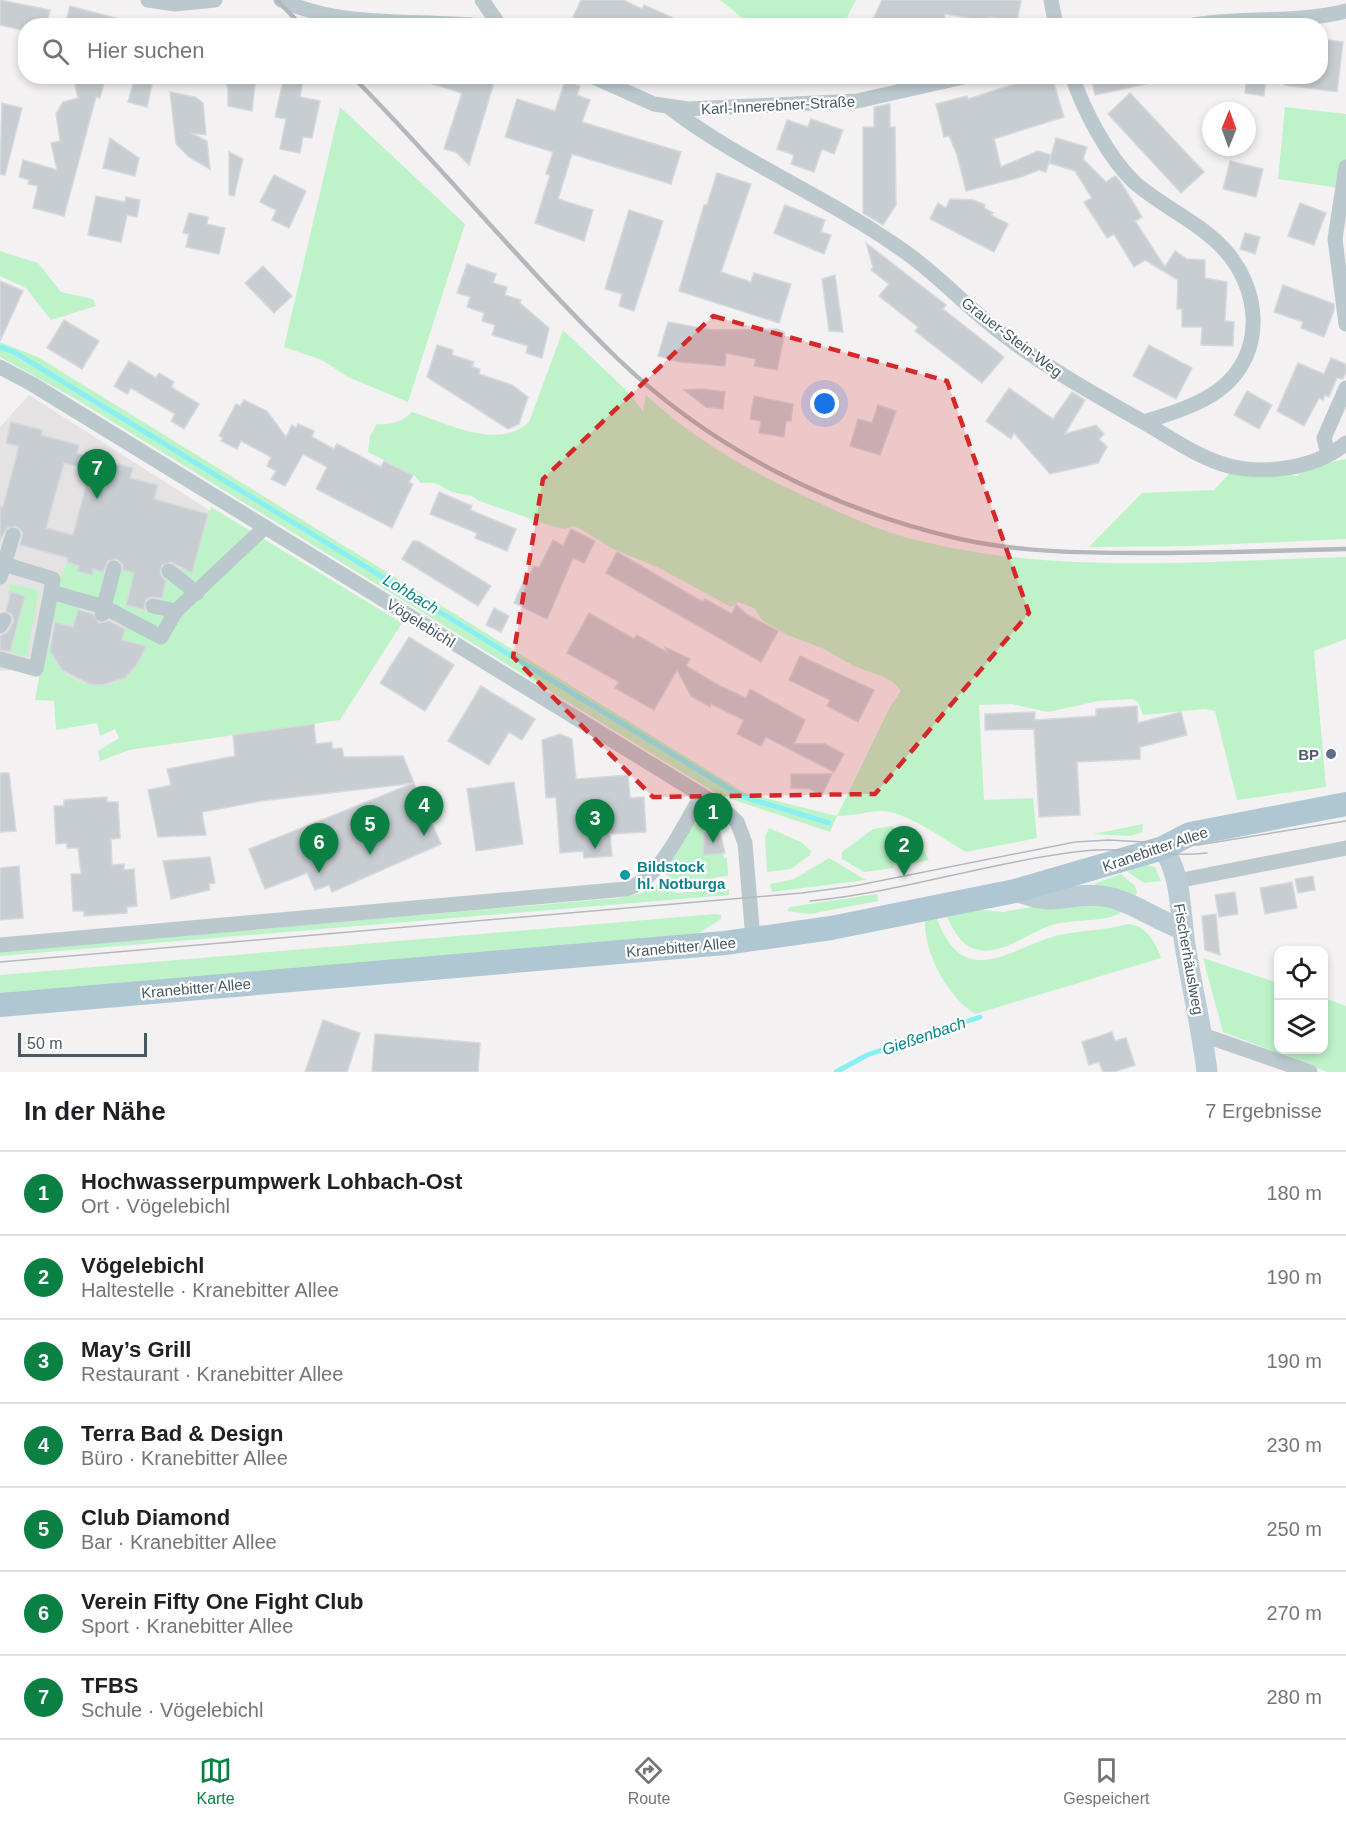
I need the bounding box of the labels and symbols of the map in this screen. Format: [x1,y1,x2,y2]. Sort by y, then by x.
street label: Karl-Innerebner-Straße [701,92,855,118]
north arrow [1202,102,1256,156]
street label: Grauer-Stein-Weg [958,294,1066,380]
your location [810,389,839,418]
pin: 7 [78,450,116,499]
water label: Lohbach [380,571,442,617]
street label: Vögelebichl [384,595,458,651]
place label: BP [1298,746,1319,763]
marker: BP [1324,747,1338,761]
pin: 4 [404,786,444,836]
pin: 1 [694,794,732,843]
pin: 3 [576,800,614,849]
pin: 5 [350,806,389,855]
street label: Kranebitter Allee [1100,823,1210,875]
pin: 6 [300,824,338,873]
pin: 2 [884,826,924,876]
place label: Bildstock hl. Notburga [637,858,726,892]
marker: Bildstock hl. Notburga [618,868,632,882]
street label: Fischerhäuslweg [1171,902,1207,1016]
street label: Kranebitter Allee [625,934,737,960]
street label: Kranebitter Allee [140,975,252,1001]
water label: Gießenbach [880,1014,968,1058]
scale bar [18,1030,147,1058]

